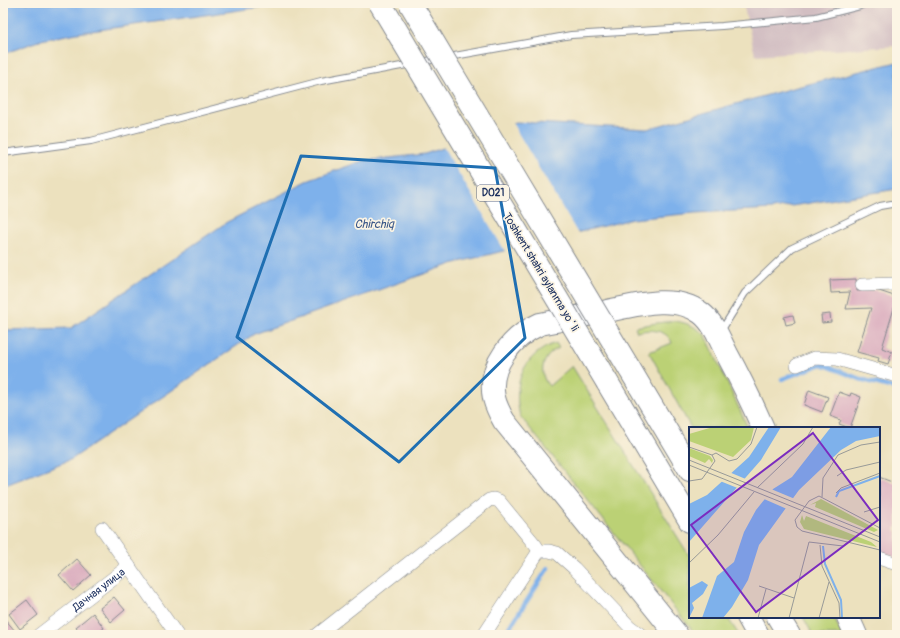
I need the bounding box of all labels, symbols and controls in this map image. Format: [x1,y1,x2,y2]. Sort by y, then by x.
road number: D021 [477,185,509,201]
street label: Toshkent shahri aylanma yoʻli [501,211,581,333]
water label: Chirchiq [354,217,395,232]
inset map [689,427,880,618]
street label: Дачная улица [69,565,127,614]

